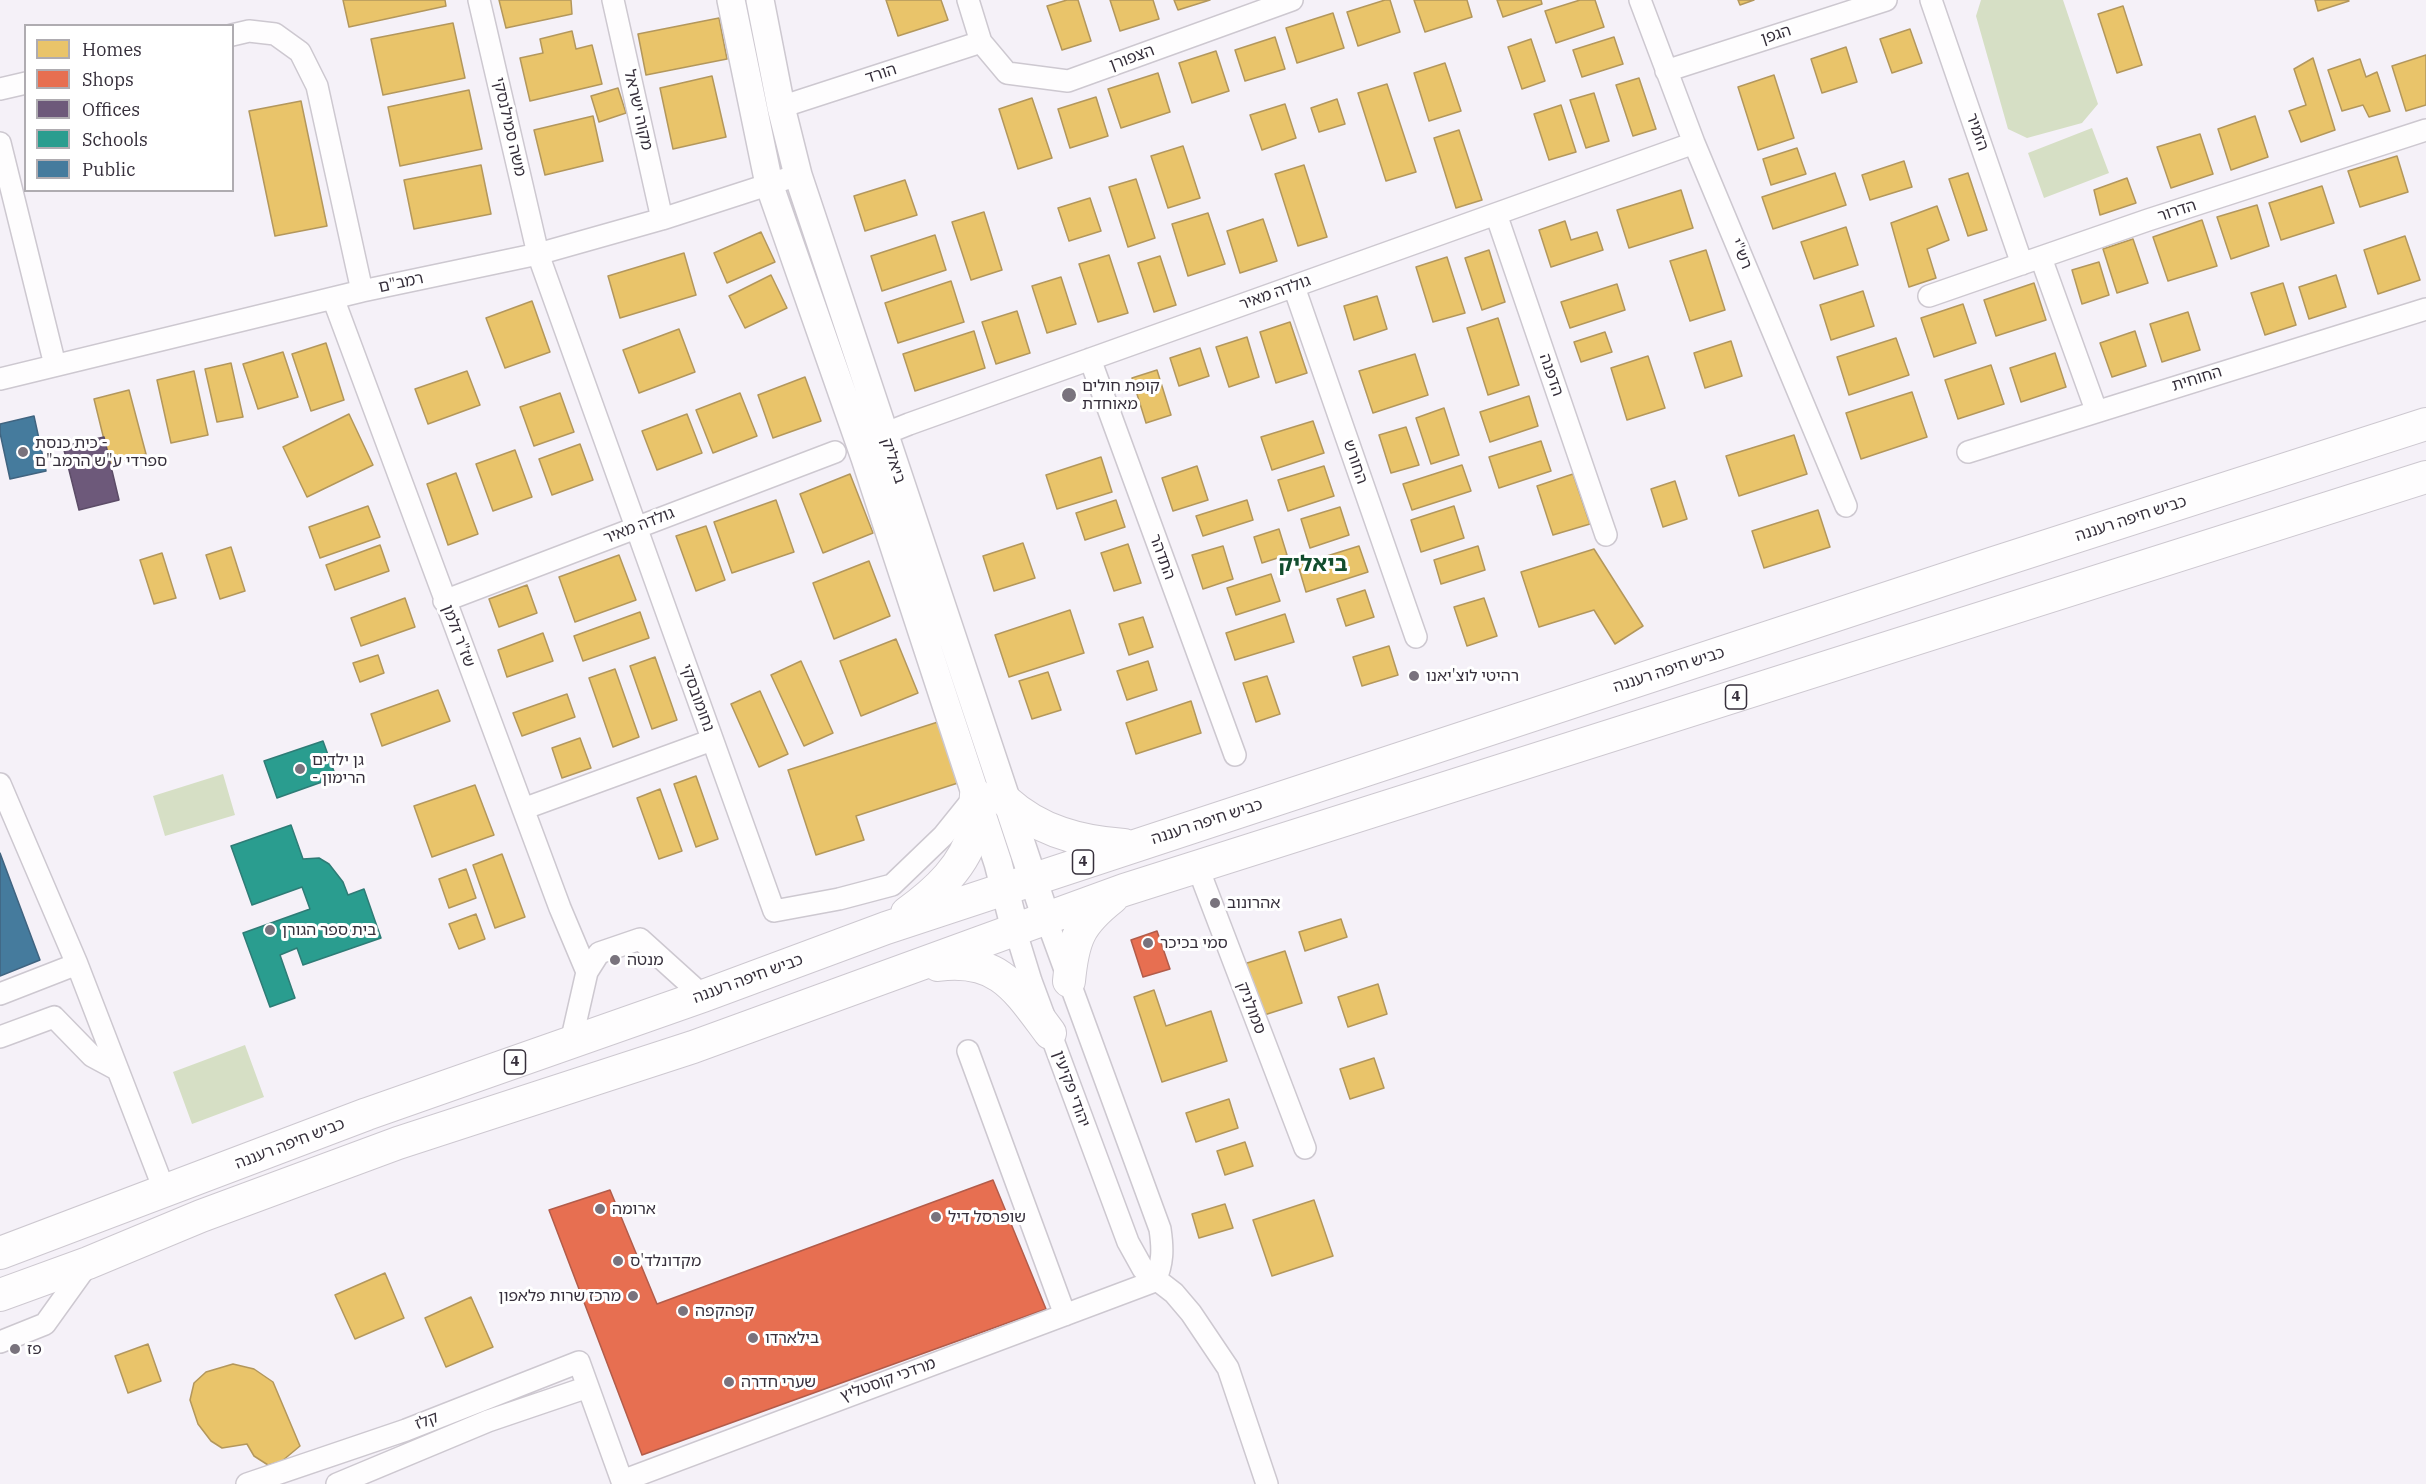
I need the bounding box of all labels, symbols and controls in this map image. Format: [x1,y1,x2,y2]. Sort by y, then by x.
street label: הגפן [1759,21,1793,49]
legend [24,24,234,192]
text: Homes [82,38,142,61]
street label: הצפורן [1107,41,1157,75]
street label: הורד [863,60,899,88]
text: Shops [82,68,134,91]
street label: מקוה ישראל [619,68,657,152]
street label: משה סמילנסקי [488,76,530,178]
text: Offices [82,98,140,121]
street label: הזמיר [1962,111,1992,153]
text: Schools [82,128,148,151]
text: Public [82,158,136,181]
street label: הדרור [2155,196,2199,226]
street label: רש"י [1726,236,1756,272]
street label: רמב"ם [377,269,425,297]
street label: גולדה מאיר [1237,271,1313,315]
street label: הדפנה [1535,351,1567,399]
street label: החוחית [2170,362,2224,396]
place label: קופת חולים מאוחדת [1082,376,1160,414]
marker: קופת חולים מאוחדת [1060,386,1078,404]
place label: כית כנסת - ספרדי ע"ש הרמב"ם [35,433,167,471]
street label: ביאליק [877,436,909,486]
street label: החורש [1339,437,1371,487]
marker: כית כנסת - ספרדי ע"ש הרמב"ם [16,445,30,459]
street label: כביש חיפה רעננה [2073,492,2189,546]
street label: גולדה מאיר [601,504,677,548]
street label: התדהר [1145,532,1179,582]
district label: ביאליק [1278,552,1348,578]
street label: שז"ר זלמן [437,602,479,670]
street label: כביש חיפה רעננה [1611,643,1727,697]
street label: נחומובסקי [676,662,718,734]
place label: רהיטי לוצ'יאנו [1426,666,1519,686]
marker: רהיטי לוצ'יאנו [1407,669,1421,683]
road number: 4 [1726,685,1746,709]
place label: גן ילדים - הרימון [312,750,366,788]
marker: גן ילדים - הרימון [293,762,307,776]
street label: כביש חיפה רעננה [1149,795,1265,849]
road number: 4 [1072,850,1094,874]
place label: אהרונוב [1227,893,1280,913]
marker: אהרונוב [1208,896,1222,910]
place label: בית ספר הגורן [282,920,376,940]
marker: בית ספר הגורן [263,923,277,937]
place label: סמי בכיכר [1160,933,1228,953]
marker: סמי בכיכר [1141,936,1155,950]
place label: מנטה [627,950,664,970]
street label: כביש חיפה רעננה [690,950,806,1008]
marker: מנטה [608,953,622,967]
street label: סמולניק [1232,979,1270,1037]
street label: יהודי פקיעין [1048,1048,1094,1130]
road number: 4 [504,1050,526,1074]
street label: כביש חיפה רעננה [232,1114,348,1174]
place label: ארומה [612,1199,656,1219]
marker: ארומה [593,1202,607,1216]
place label: שופרסל דיל [948,1207,1026,1227]
marker: שופרסל דיל [929,1210,943,1224]
place label: מקדונלד'ס [630,1251,701,1271]
marker: מקדונלד'ס [611,1254,625,1268]
place label: מרכז שרות פלאפון [498,1286,621,1306]
marker: מרכז שרות פלאפון [626,1289,640,1303]
place label: קפהקפה [695,1301,754,1321]
marker: קפהקפה [676,1304,690,1318]
place label: בילארדו [765,1328,819,1348]
marker: בילארדו [746,1331,760,1345]
place label: פז [27,1339,42,1359]
marker: פז [8,1342,22,1356]
street label: מרדכי קוסטליץ [838,1354,938,1406]
place label: שערי חדרה [741,1372,816,1392]
marker: שערי חדרה [722,1375,736,1389]
street label: קלז [413,1408,441,1434]

